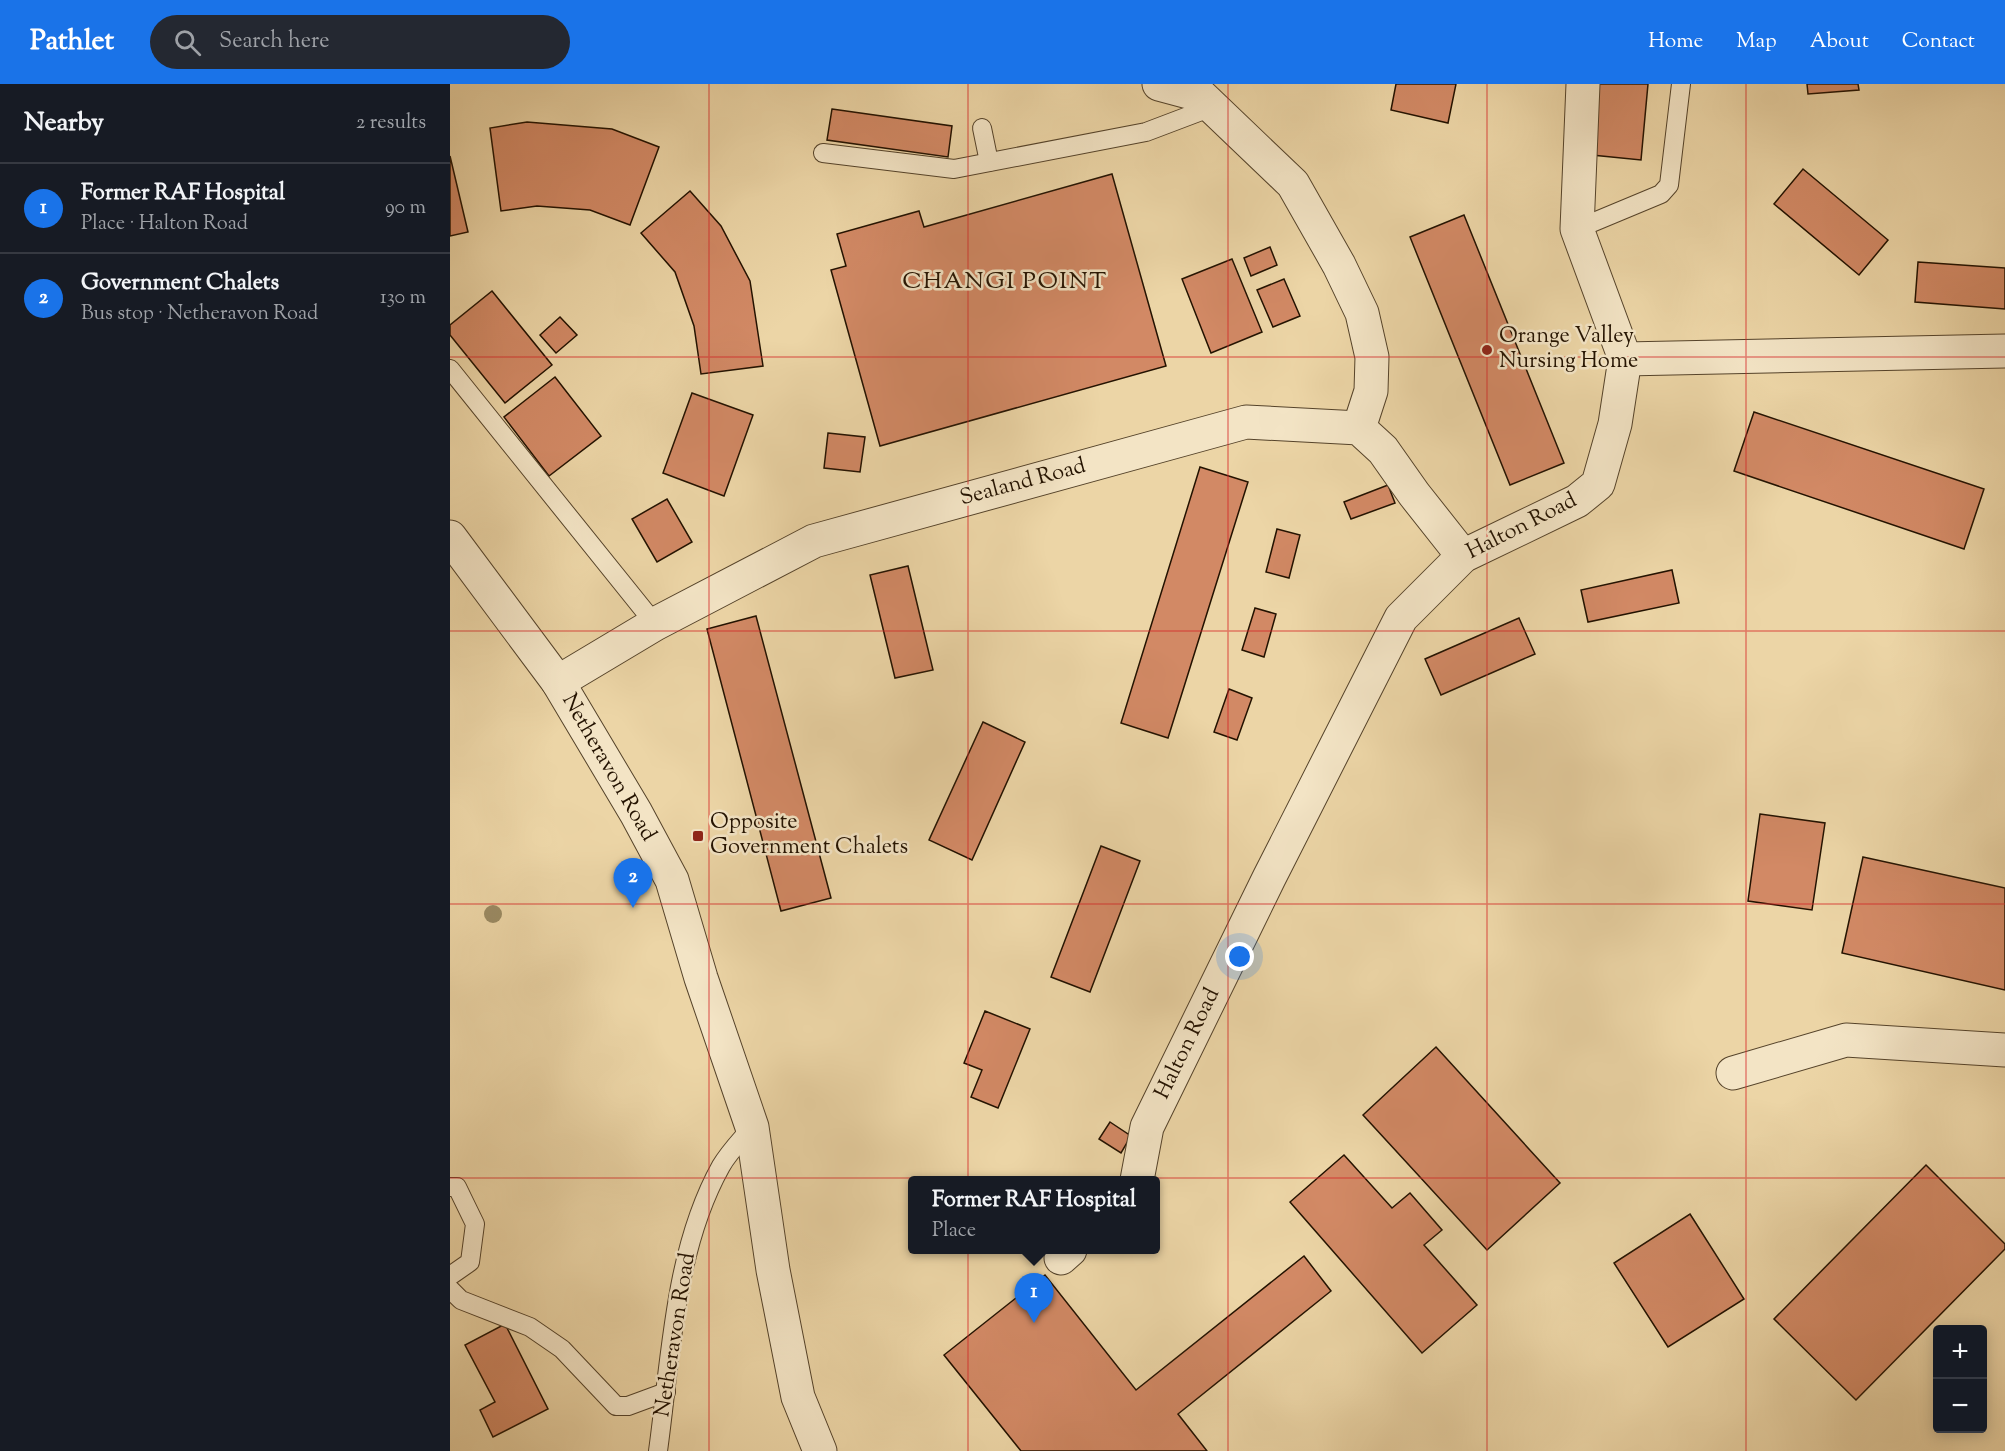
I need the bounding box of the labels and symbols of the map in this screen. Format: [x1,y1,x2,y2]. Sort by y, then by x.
district label: CHANGI POINT [902,265,1108,299]
place label: Orange Valley Nursing Home [1499,321,1638,378]
marker: Orange Valley Nursing Home [1480,343,1494,357]
street label: Sealand Road [956,451,1090,515]
street label: Halton Road [1461,485,1583,569]
street label: Netheravon Road [553,688,663,848]
place label: Opposite Government Chalets [710,807,908,864]
marker: Opposite Government Chalets [691,829,705,843]
pin: 2 [614,858,652,908]
your location [1225,942,1254,971]
street label: Halton Road [1147,983,1229,1105]
street label: Netheravon Road [647,1251,705,1419]
pin: 1 [1014,1274,1054,1323]

